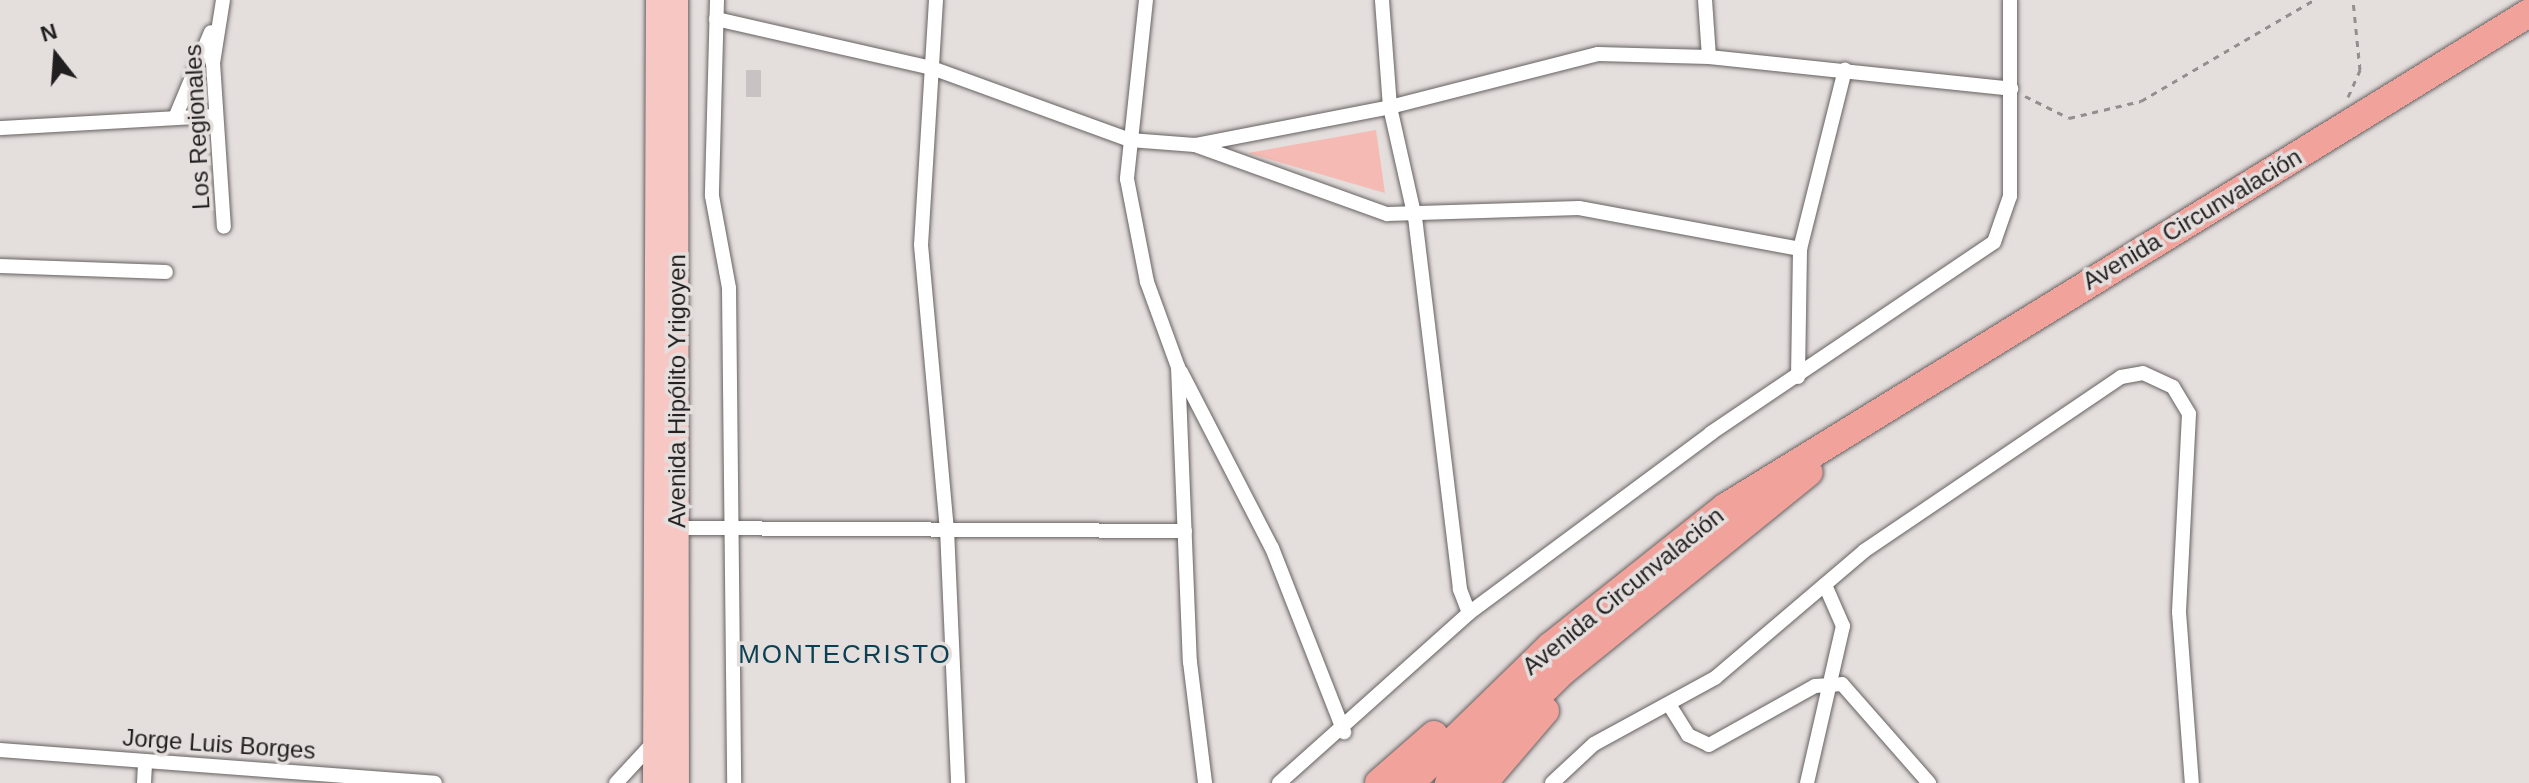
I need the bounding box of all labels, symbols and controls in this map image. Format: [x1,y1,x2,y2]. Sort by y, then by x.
north arrow [16,16,96,96]
text: N [38,18,60,47]
street label: Los Regionales [178,44,216,210]
street label: Avenida Circunvalación [2077,142,2307,296]
street label: Avenida Hipólito Yrigoyen [663,254,691,528]
street label: Avenida Circunvalación [1517,501,1729,681]
district label: MONTECRISTO [738,639,952,671]
street label: Jorge Luis Borges [122,723,316,765]

